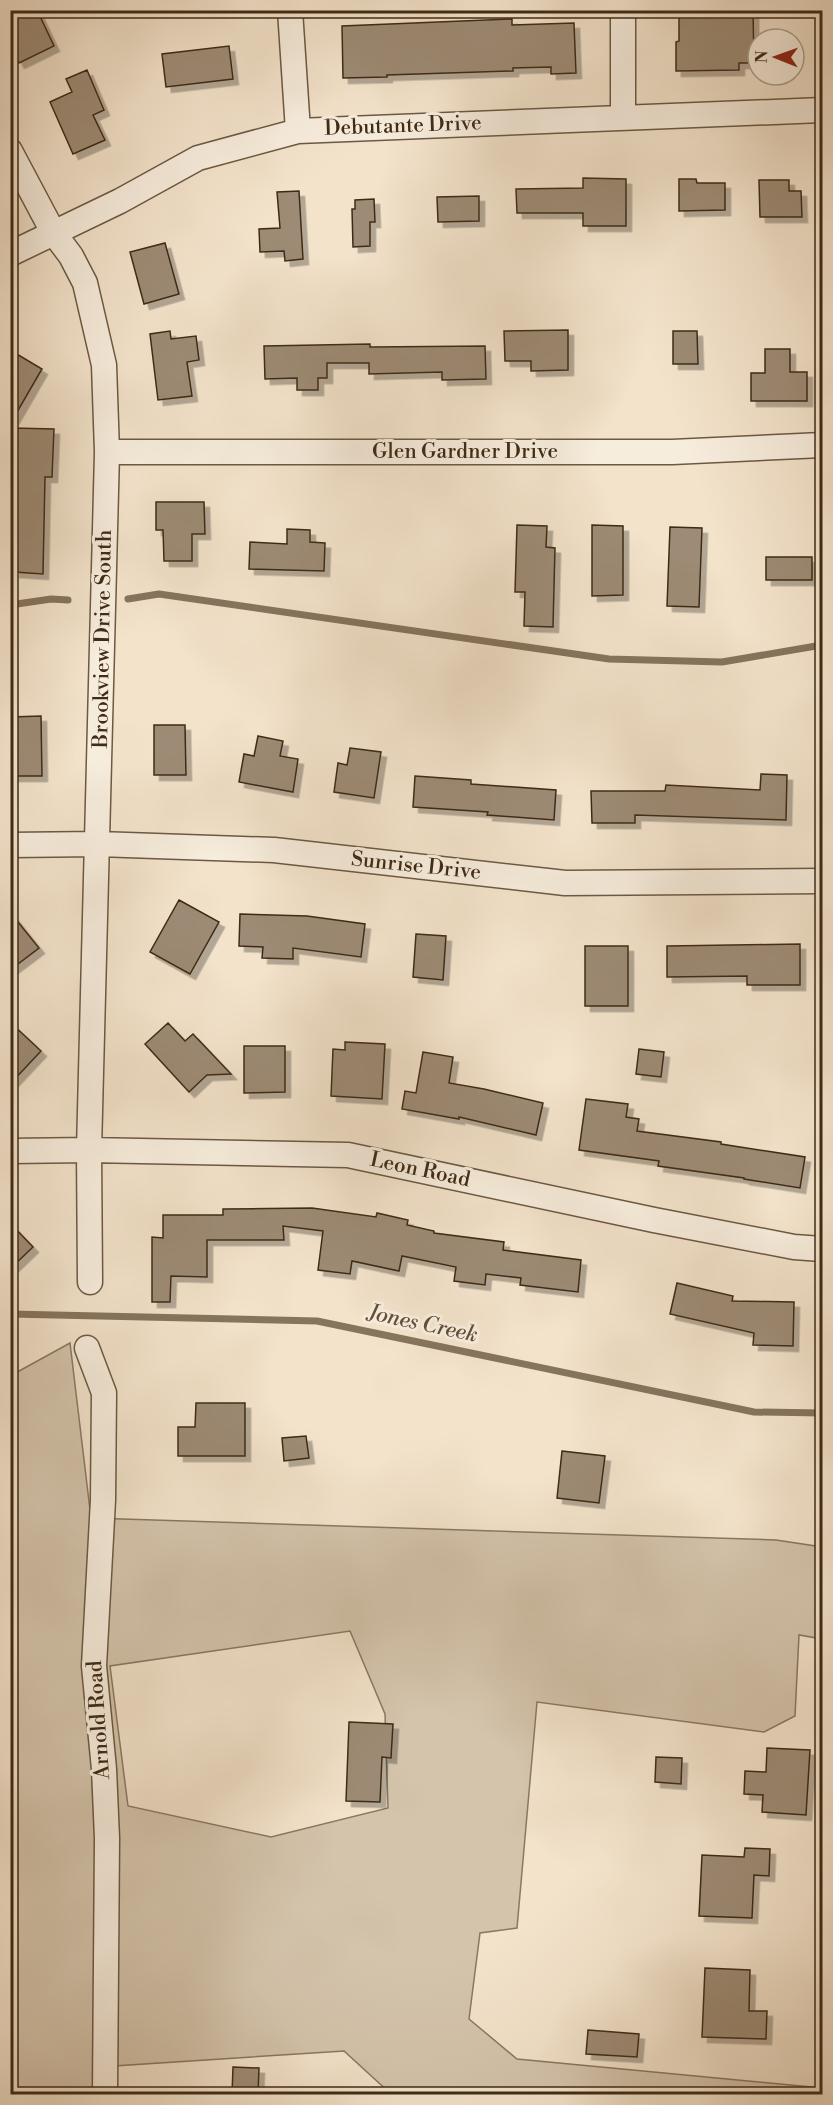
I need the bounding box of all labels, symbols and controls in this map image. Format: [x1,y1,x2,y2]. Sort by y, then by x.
north arrow [746,27,806,87]
text: N [752,50,772,63]
street label: Debutante Drive [324,110,482,142]
street label: Glen Gardner Drive [372,439,558,465]
street label: Brookview Drive South [88,529,118,750]
street label: Sunrise Drive [350,846,482,886]
street label: Leon Road [367,1147,473,1193]
water label: Jones Creek [363,1299,480,1349]
street label: Arnold Road [82,1660,116,1781]

